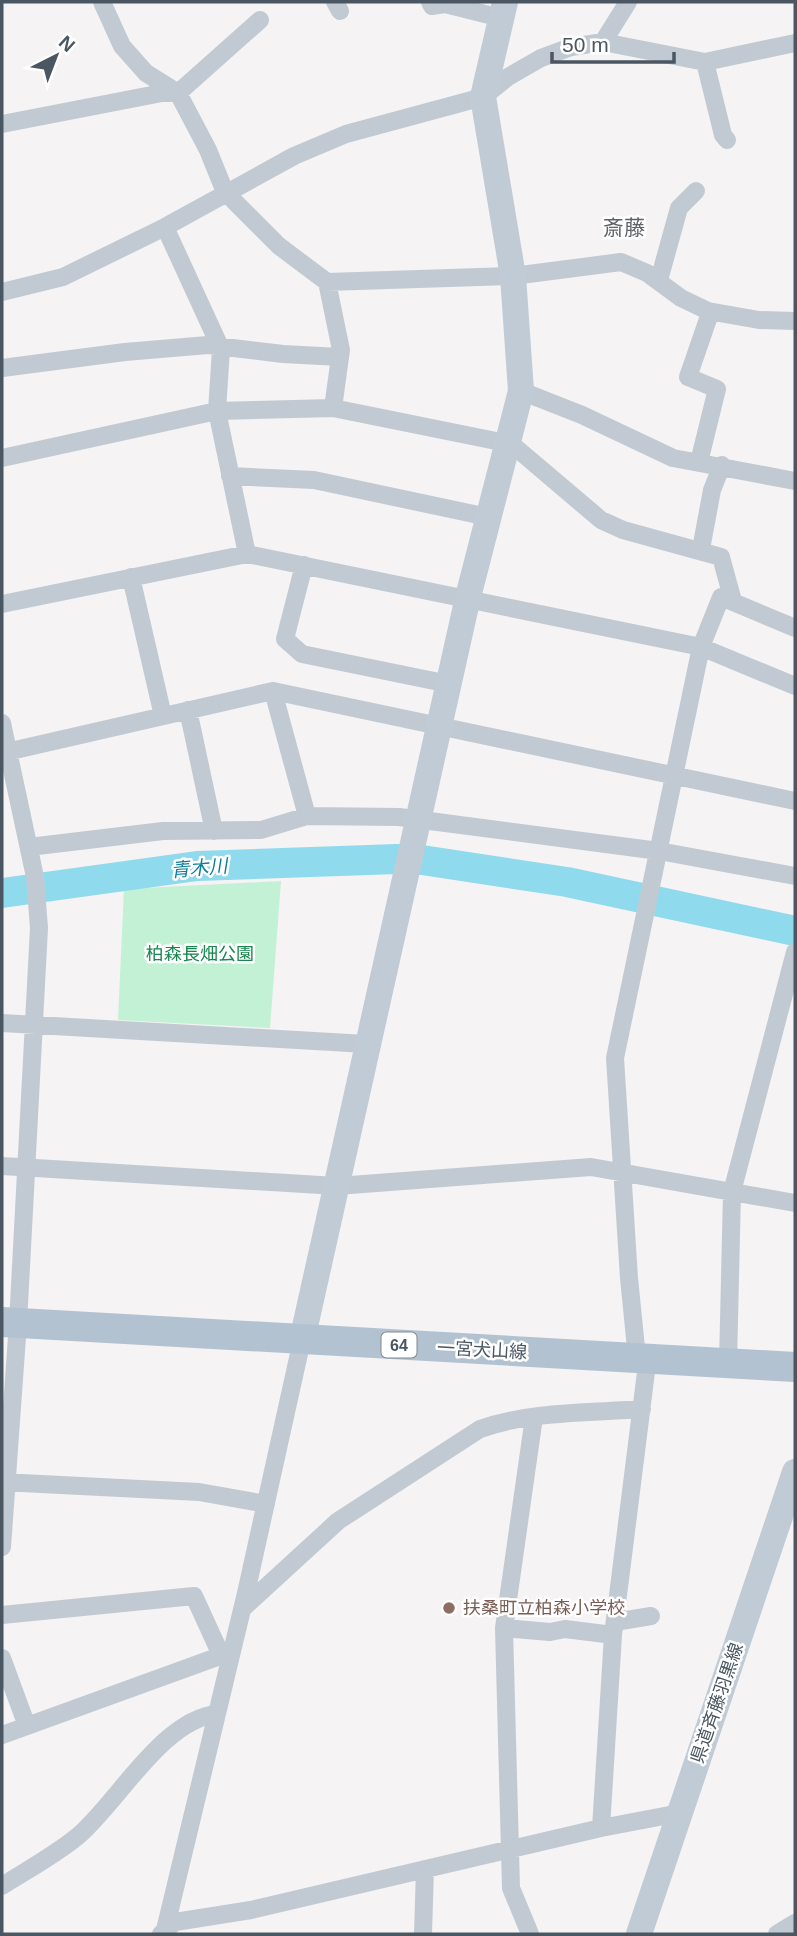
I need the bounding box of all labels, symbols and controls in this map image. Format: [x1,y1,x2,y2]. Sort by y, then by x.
north arrow [21,21,91,91]
scale bar [552,21,674,65]
text: N [55,31,79,56]
text: 50 m [562,33,609,56]
district label: 斎藤 [603,216,645,239]
water label: 青木川 [170,855,230,881]
park label: 柏森長畑公園 [146,944,254,964]
road number: 64 [382,1332,416,1358]
street label: 一宮犬山線 [437,1338,527,1362]
place label: 扶桑町立柏森小学校 [463,1598,625,1618]
marker: 扶桑町立柏森小学校 [441,1600,457,1616]
street label: 県道斉藤羽黒線 [687,1640,747,1766]

